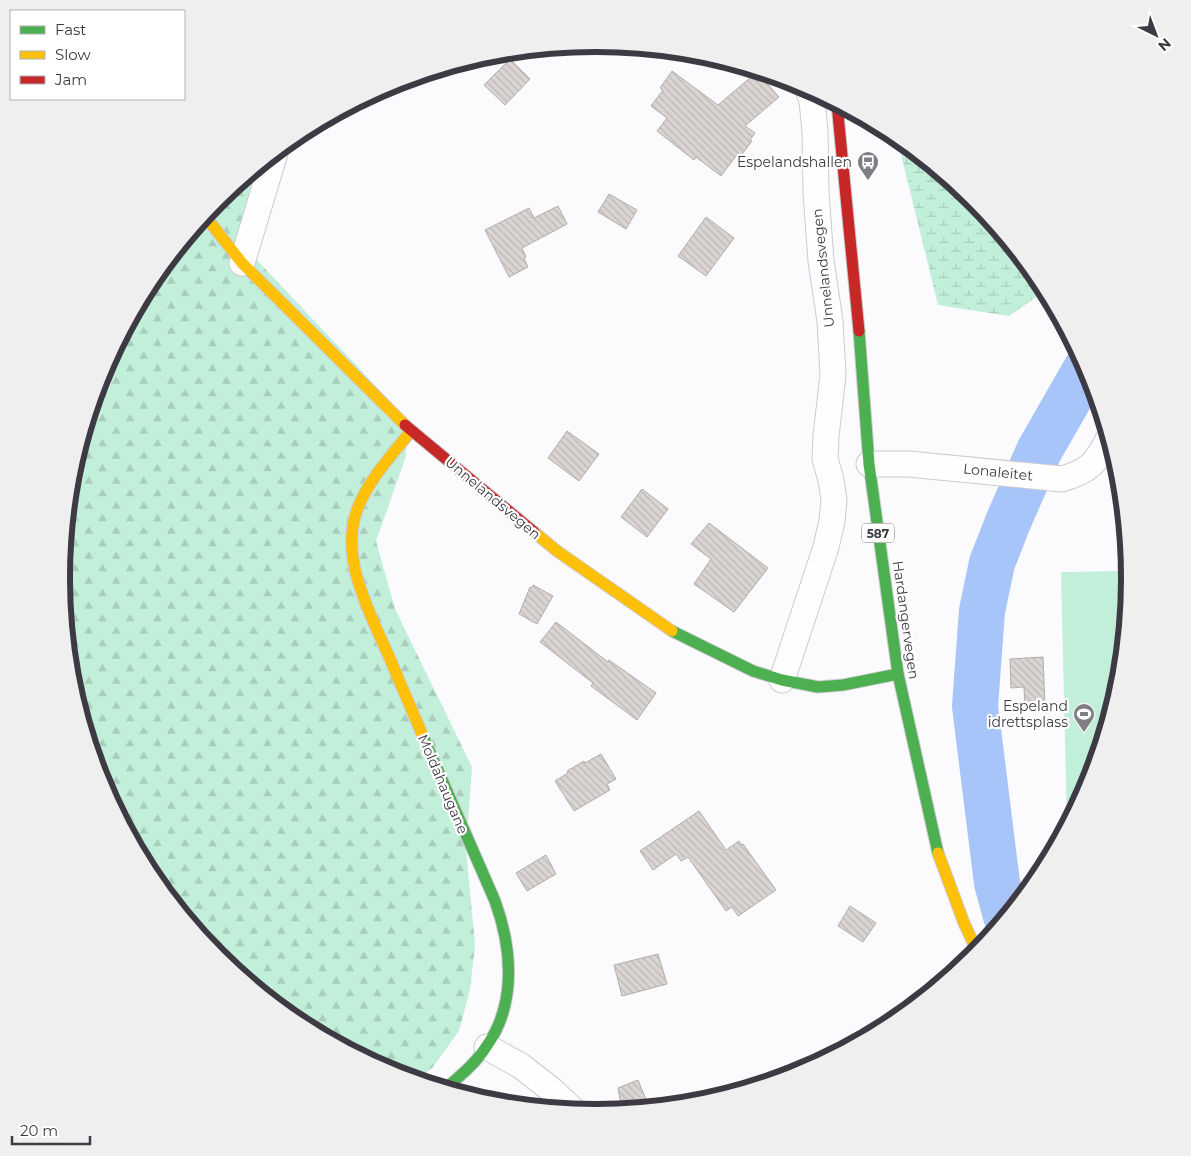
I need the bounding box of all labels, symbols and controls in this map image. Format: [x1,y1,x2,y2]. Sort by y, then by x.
legend [10,10,185,100]
north arrow [1131,10,1181,60]
text: Fast [55,20,86,39]
text: N [1154,34,1175,55]
text: Slow [55,45,91,64]
text: Jam [54,70,87,89]
bus stop icon: Espelandshallen [856,150,880,181]
place label: Espelandshallen [737,153,852,171]
street label: Unnelandsvegen [808,208,838,328]
street label: Unnelandsvegen [441,453,545,543]
street label: Lonaleitet [962,459,1034,485]
road number: 587 [862,524,894,542]
street label: Hardangervegen [889,560,923,680]
place label: Espeland idrettsplass [988,697,1068,731]
sports icon: Espeland idrettsplass [1072,702,1096,733]
street label: Moldahaugane [414,731,472,837]
scale bar [12,1114,90,1146]
text: 20 m [20,1121,58,1140]

